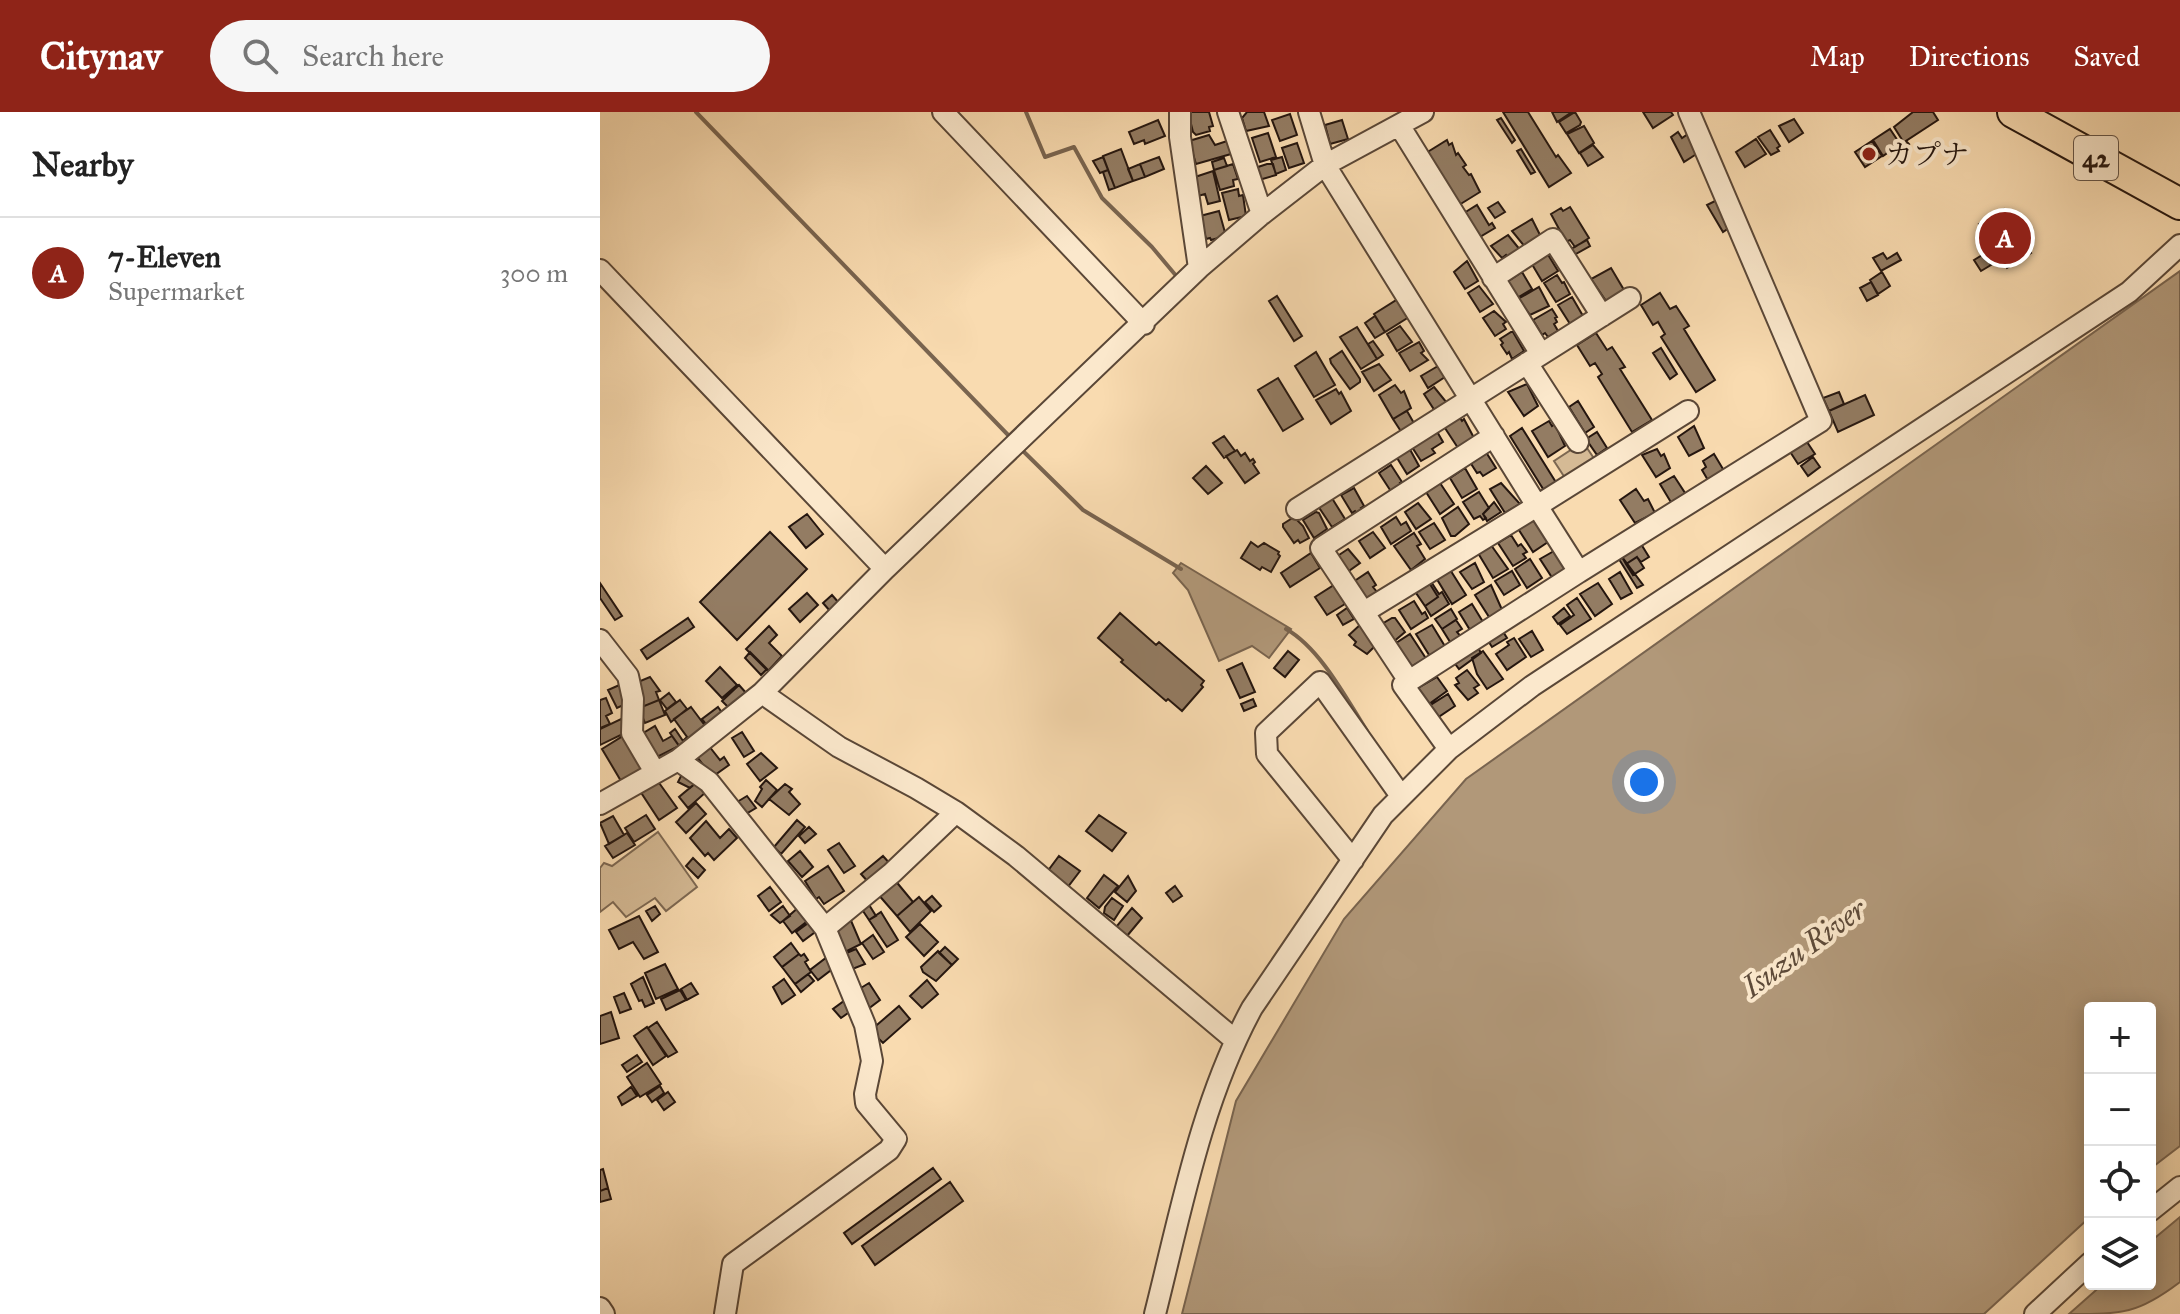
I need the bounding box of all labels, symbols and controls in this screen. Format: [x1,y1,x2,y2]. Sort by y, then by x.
search box [210,20,770,92]
text: Citynav [40,33,162,79]
icon: search [238,34,282,78]
text: Search here [302,38,444,74]
text: Map [1810,39,1865,74]
text: Directions [1909,39,2030,74]
text: Saved [2074,39,2140,74]
road number: 42 [2074,136,2118,180]
place label: カプナ [1885,137,1969,172]
text: Nearby [32,144,134,185]
marker: カプナ [1860,145,1878,163]
pin: A [1979,208,2031,268]
text: 7-Eleven [108,239,221,275]
text: A [49,257,67,289]
text: 300 m [500,257,568,289]
text: Supermarket [108,275,245,307]
your location [1624,762,1664,802]
water label: Isuzu River [1734,890,1874,1005]
map controls [2084,1002,2156,1290]
button: + [2084,1002,2156,1074]
button: − [2084,1074,2156,1146]
button: locate [2084,1146,2156,1218]
button: layers [2084,1218,2156,1290]

